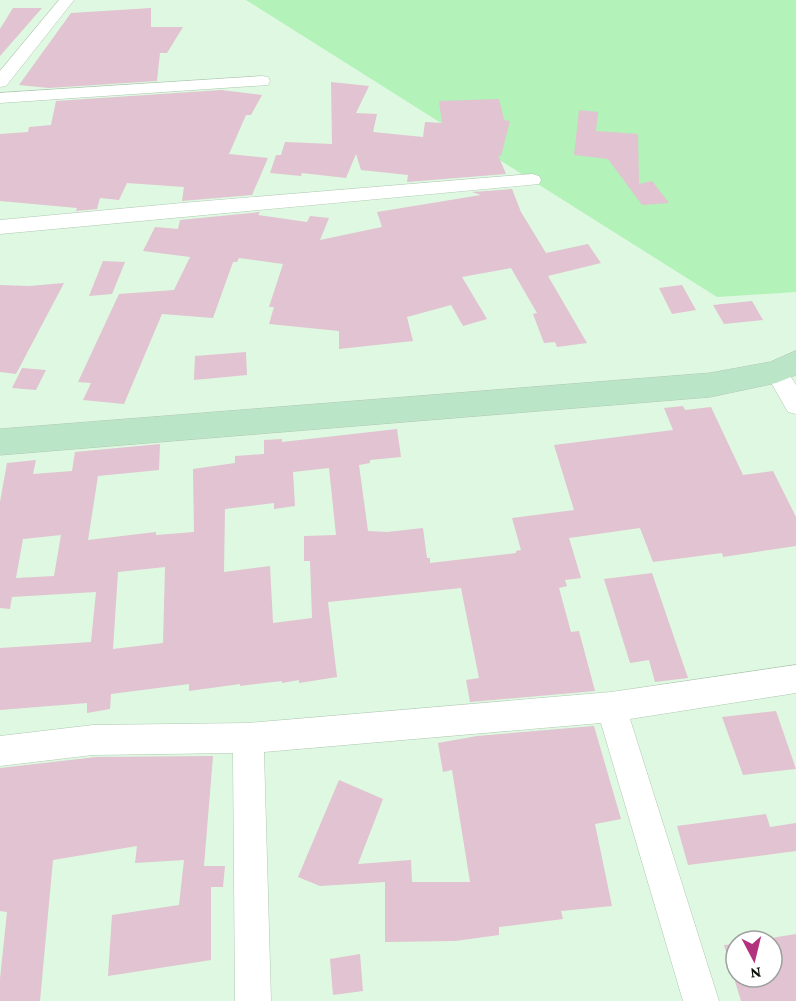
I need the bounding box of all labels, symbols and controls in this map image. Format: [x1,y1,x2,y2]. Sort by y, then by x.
north arrow [724,929,784,989]
text: N [749,964,762,983]

